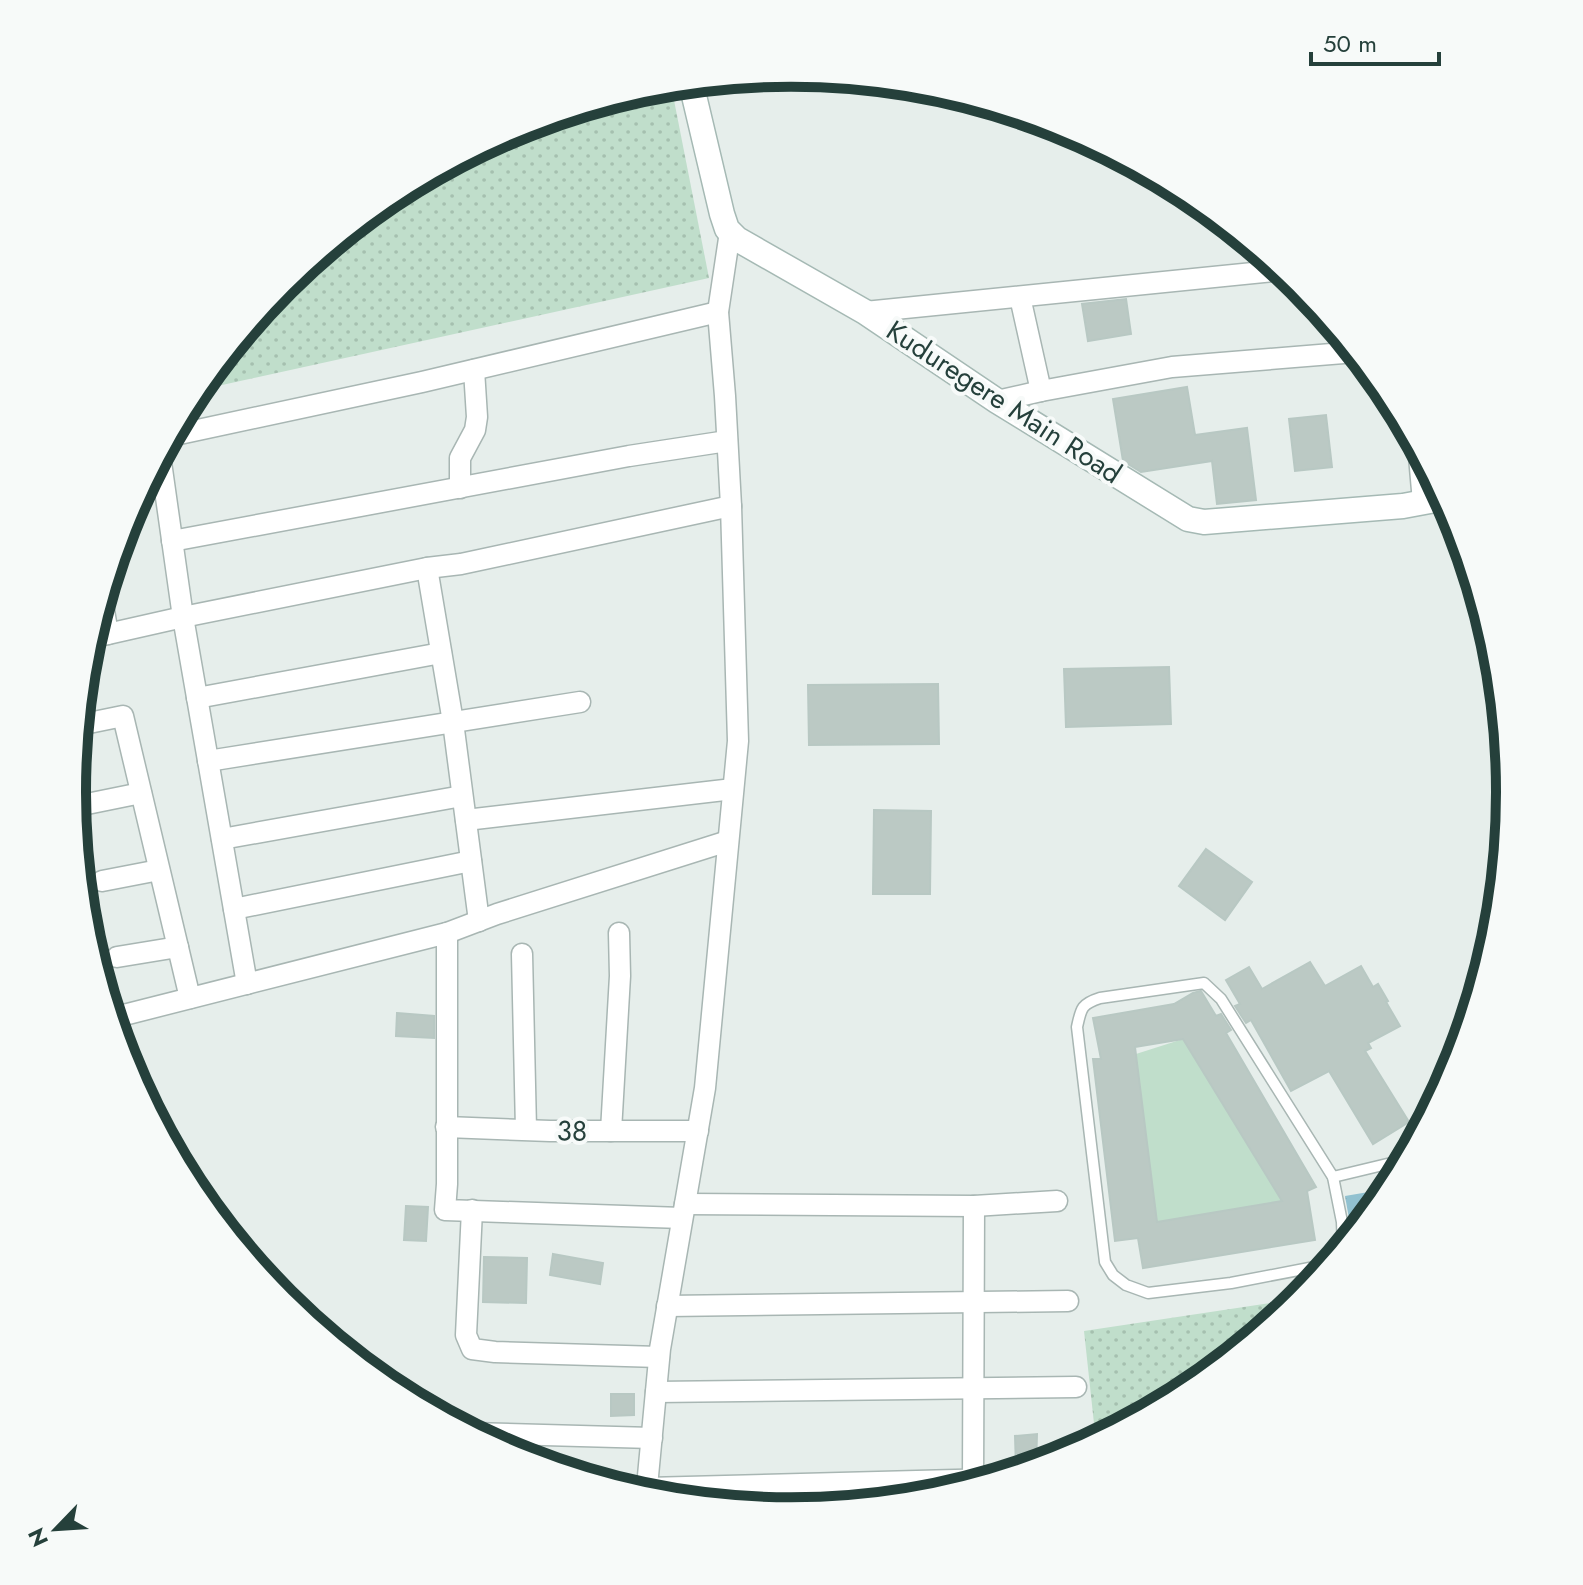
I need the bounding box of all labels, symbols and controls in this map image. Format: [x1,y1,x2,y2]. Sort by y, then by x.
scale bar [1311,16,1439,66]
text: 50 m [1323,26,1377,61]
street label: Kuduregere Main Road [878,310,1130,494]
street label: 38 [556,1110,588,1152]
north arrow [16,1489,96,1569]
text: N [20,1523,56,1552]

